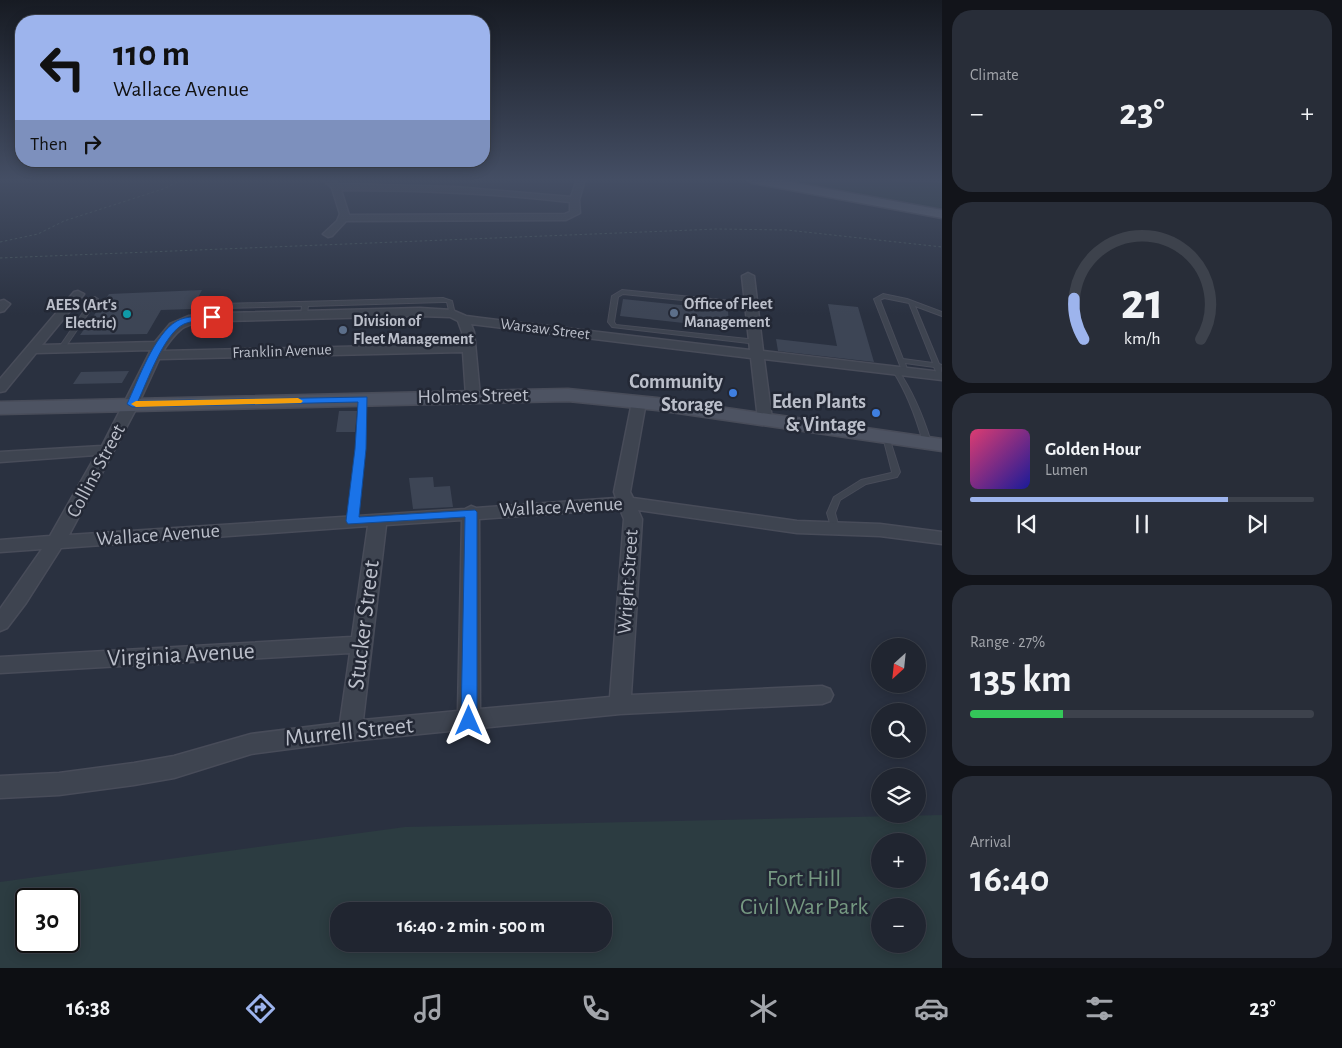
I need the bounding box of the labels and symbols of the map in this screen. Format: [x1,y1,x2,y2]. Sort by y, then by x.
pin [191,296,233,338]
place label: Office of Fleet Management [684,296,773,330]
place label: AEES (Art's Electric) [46,297,117,331]
marker: Office of Fleet Management [668,307,680,319]
marker: AEES (Art's Electric) [121,308,133,320]
place label: Division of Fleet Management [353,313,474,347]
street label: Warsaw Street [499,316,591,342]
marker: Division of Fleet Management [337,324,349,336]
street label: Franklin Avenue [232,341,332,361]
place label: Community Storage [629,372,723,415]
street label: Holmes Street [417,385,529,407]
marker: Community Storage [727,387,739,399]
place label: Eden Plants & Vintage [772,392,866,435]
marker: Eden Plants & Vintage [870,407,882,419]
street label: Collins Street [63,420,129,521]
street label: Wallace Avenue [499,494,623,520]
street label: Wallace Avenue [96,521,220,549]
street label: Wright Street [614,528,642,635]
street label: Stucker Street [344,559,384,691]
north arrow [871,638,926,692]
street label: Virginia Avenue [107,639,255,671]
position arrow [442,694,494,746]
street label: Murrell Street [283,713,415,751]
park label: Fort Hill Civil War Park [740,867,868,919]
speed limit sign: 30 [15,888,80,953]

